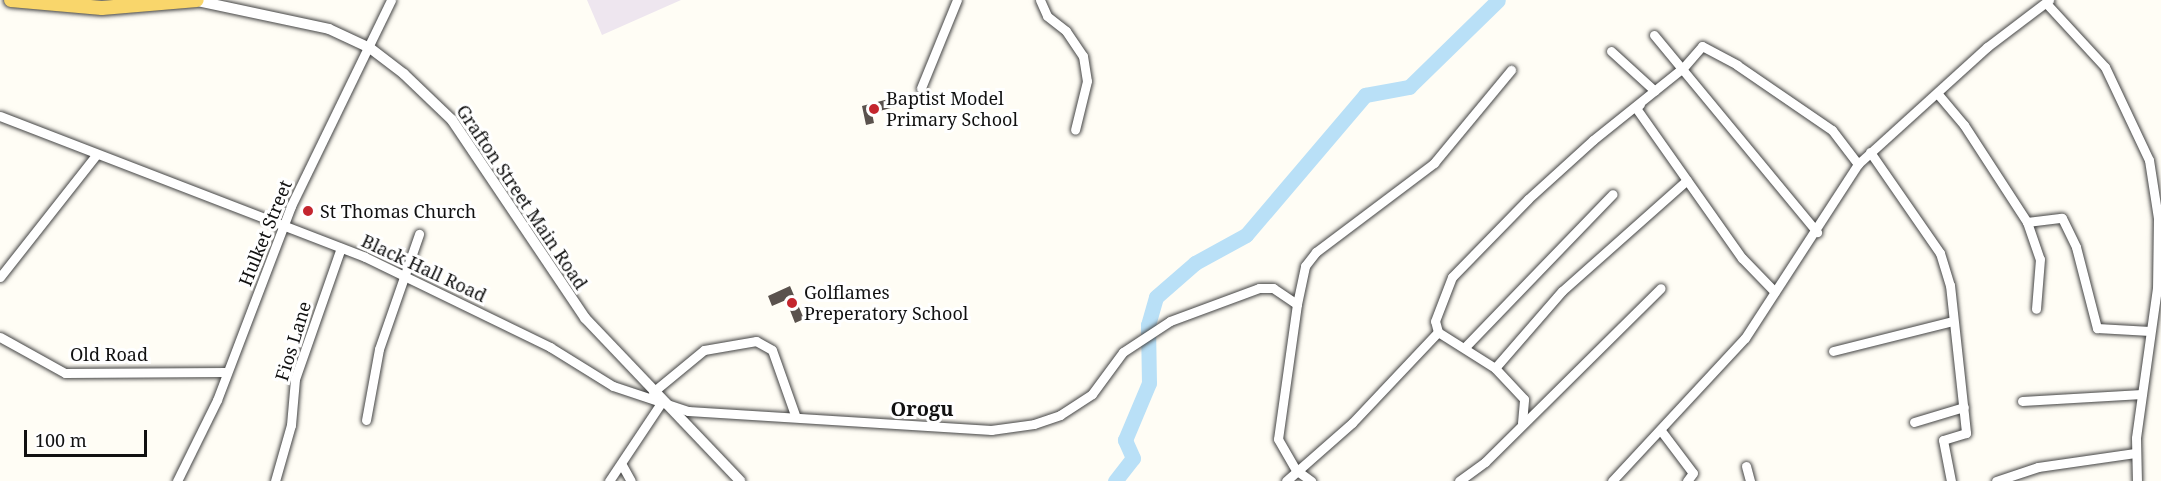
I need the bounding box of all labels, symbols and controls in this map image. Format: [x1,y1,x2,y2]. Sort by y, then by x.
place label: Baptist Model Primary School [886,88,1018,130]
street label: Grafton Street Main Road [452,101,592,293]
marker: Baptist Model Primary School [867,102,881,116]
street label: Hulket Street [234,177,296,289]
place label: St Thomas Church [320,200,476,222]
marker: St Thomas Church [301,204,315,218]
street label: Black Hall Road [358,230,490,306]
place label: Golflames Preperatory School [804,282,968,324]
marker: Golflames Preperatory School [785,296,799,310]
street label: Fios Lane [271,299,315,383]
street label: Old Road [70,343,148,365]
district label: Orogu [890,396,954,420]
scale bar [27,418,150,456]
text: 100 m [35,428,87,452]

